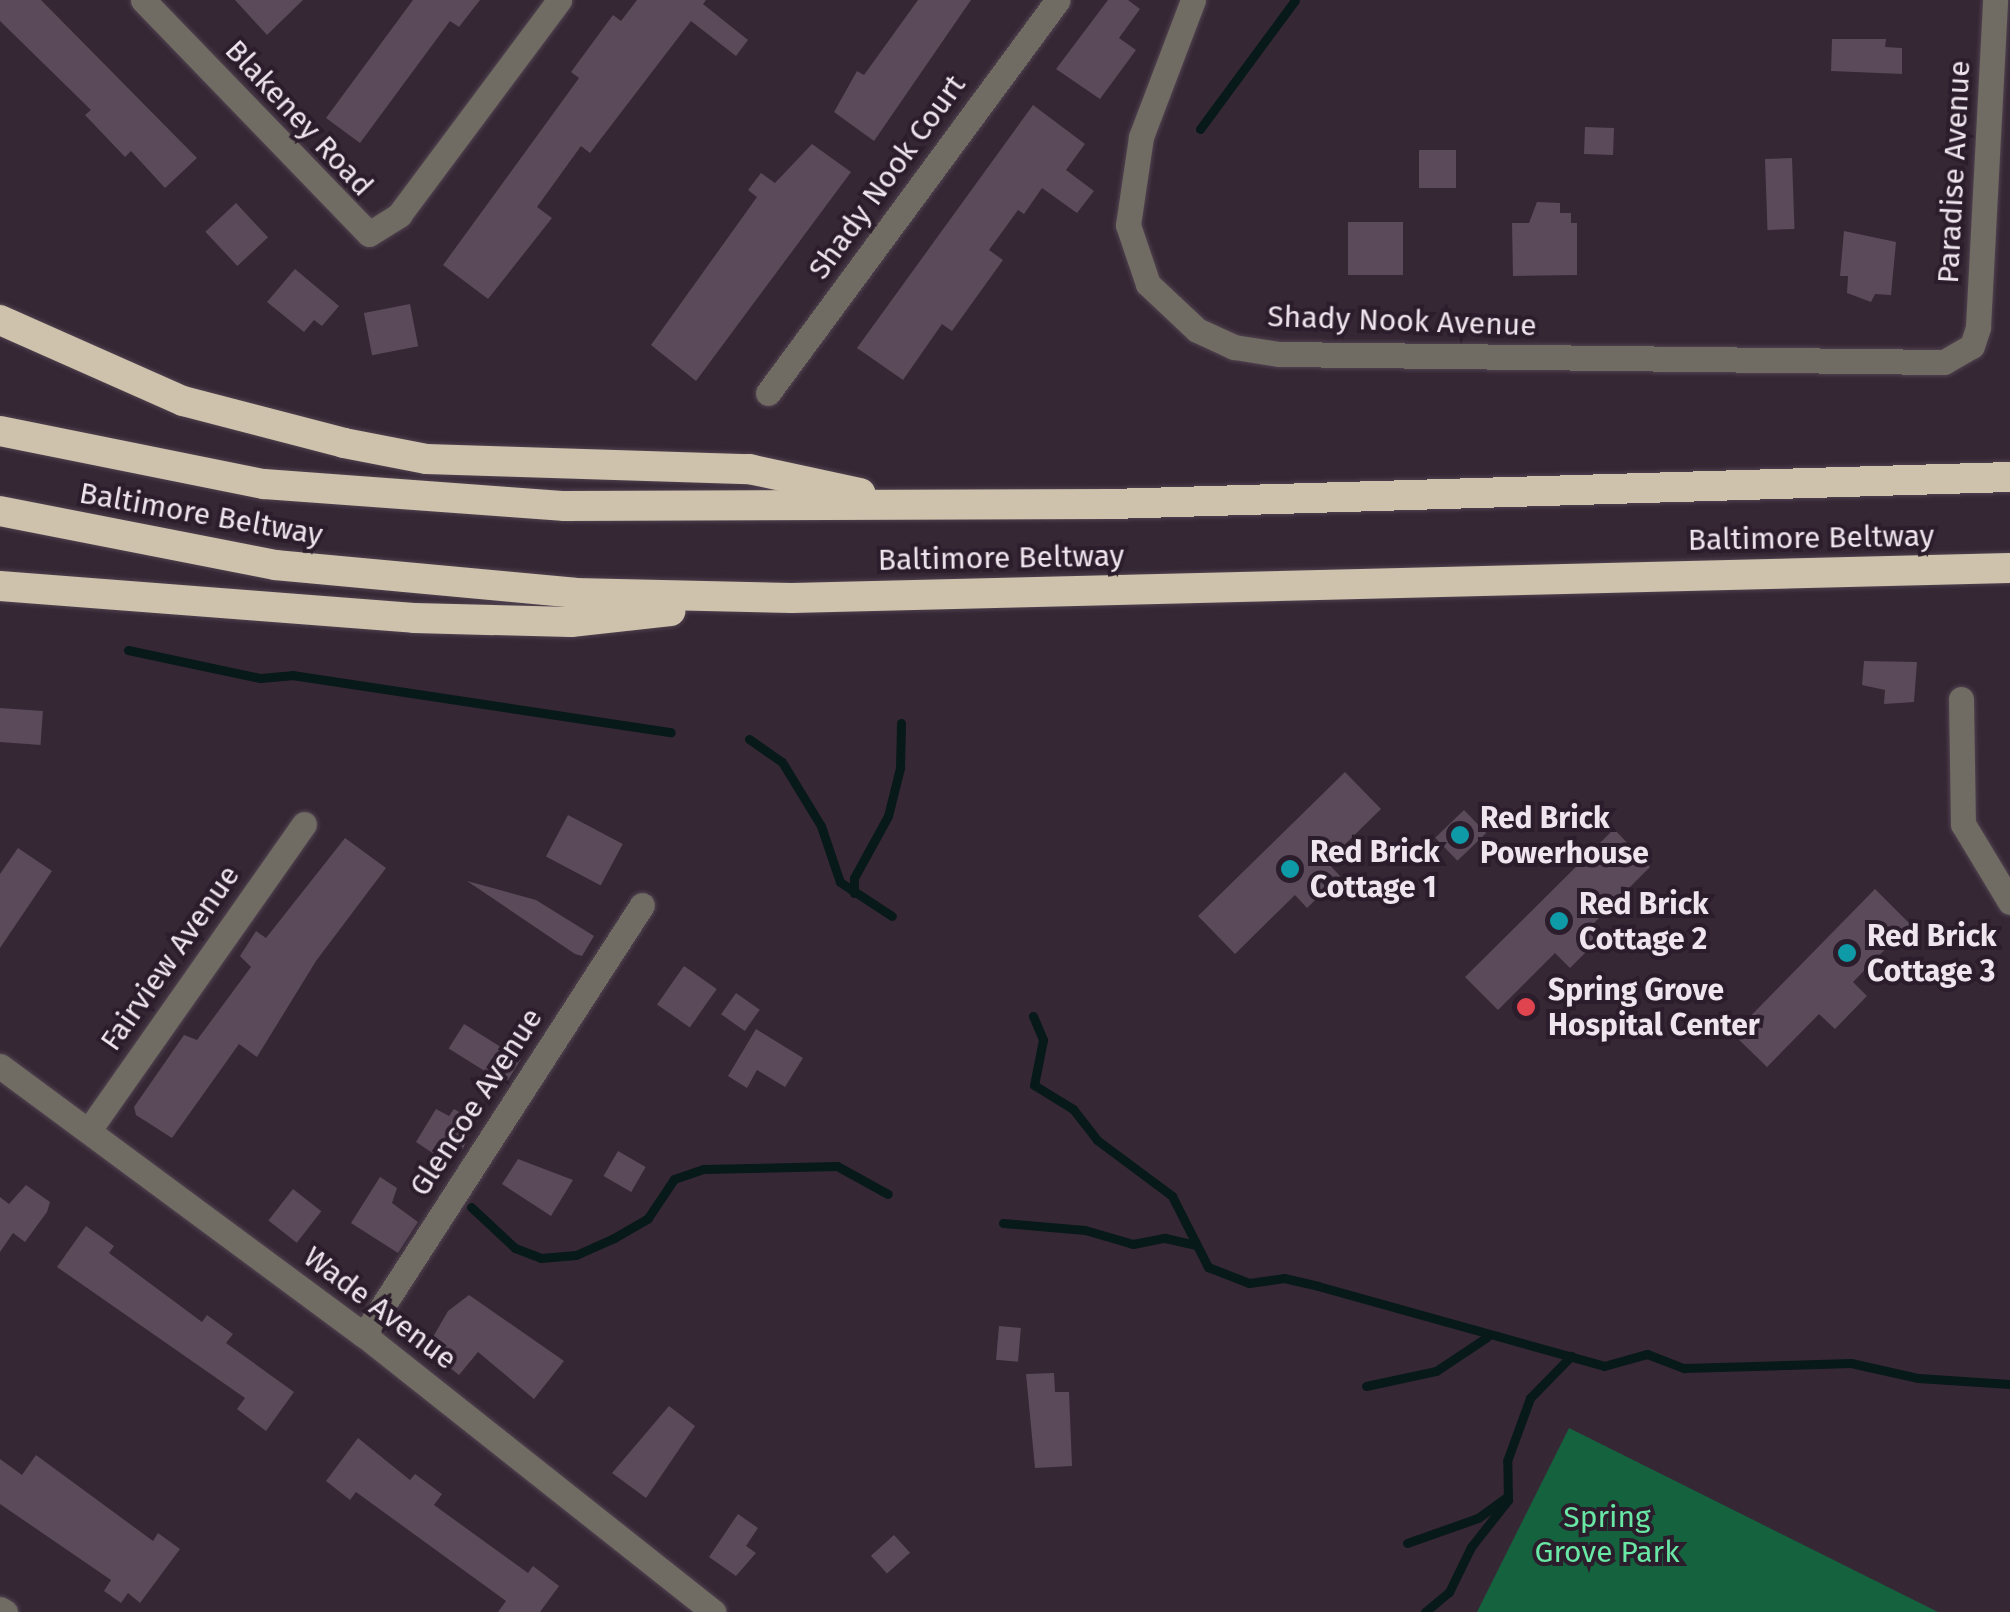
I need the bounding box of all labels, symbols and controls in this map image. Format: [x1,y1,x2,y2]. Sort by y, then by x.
street label: Blakeney Road [218,32,380,204]
street label: Paradise Avenue [1930,60,1978,284]
street label: Shady Nook Court [801,68,973,286]
street label: Shady Nook Avenue [1267,298,1537,344]
street label: Baltimore Beltway [76,475,326,553]
street label: Baltimore Beltway [1687,518,1935,558]
street label: Baltimore Beltway [877,538,1125,578]
place label: Red Brick Powerhouse [1480,800,1649,870]
marker: Red Brick Powerhouse [1449,824,1471,846]
place label: Red Brick Cottage 1 [1310,834,1440,904]
street label: Fairview Avenue [93,858,247,1058]
marker: Red Brick Cottage 1 [1279,858,1301,880]
place label: Red Brick Cottage 2 [1579,886,1709,956]
marker: Red Brick Cottage 2 [1548,910,1570,932]
place label: Red Brick Cottage 3 [1867,918,1997,988]
marker: Red Brick Cottage 3 [1836,942,1858,964]
place label: Spring Grove Hospital Center [1548,972,1760,1042]
marker: Spring Grove Hospital Center [1513,994,1539,1020]
street label: Glencoe Avenue [402,1001,550,1203]
street label: Wade Avenue [296,1239,464,1377]
park label: Spring Grove Park [1535,1499,1679,1570]

